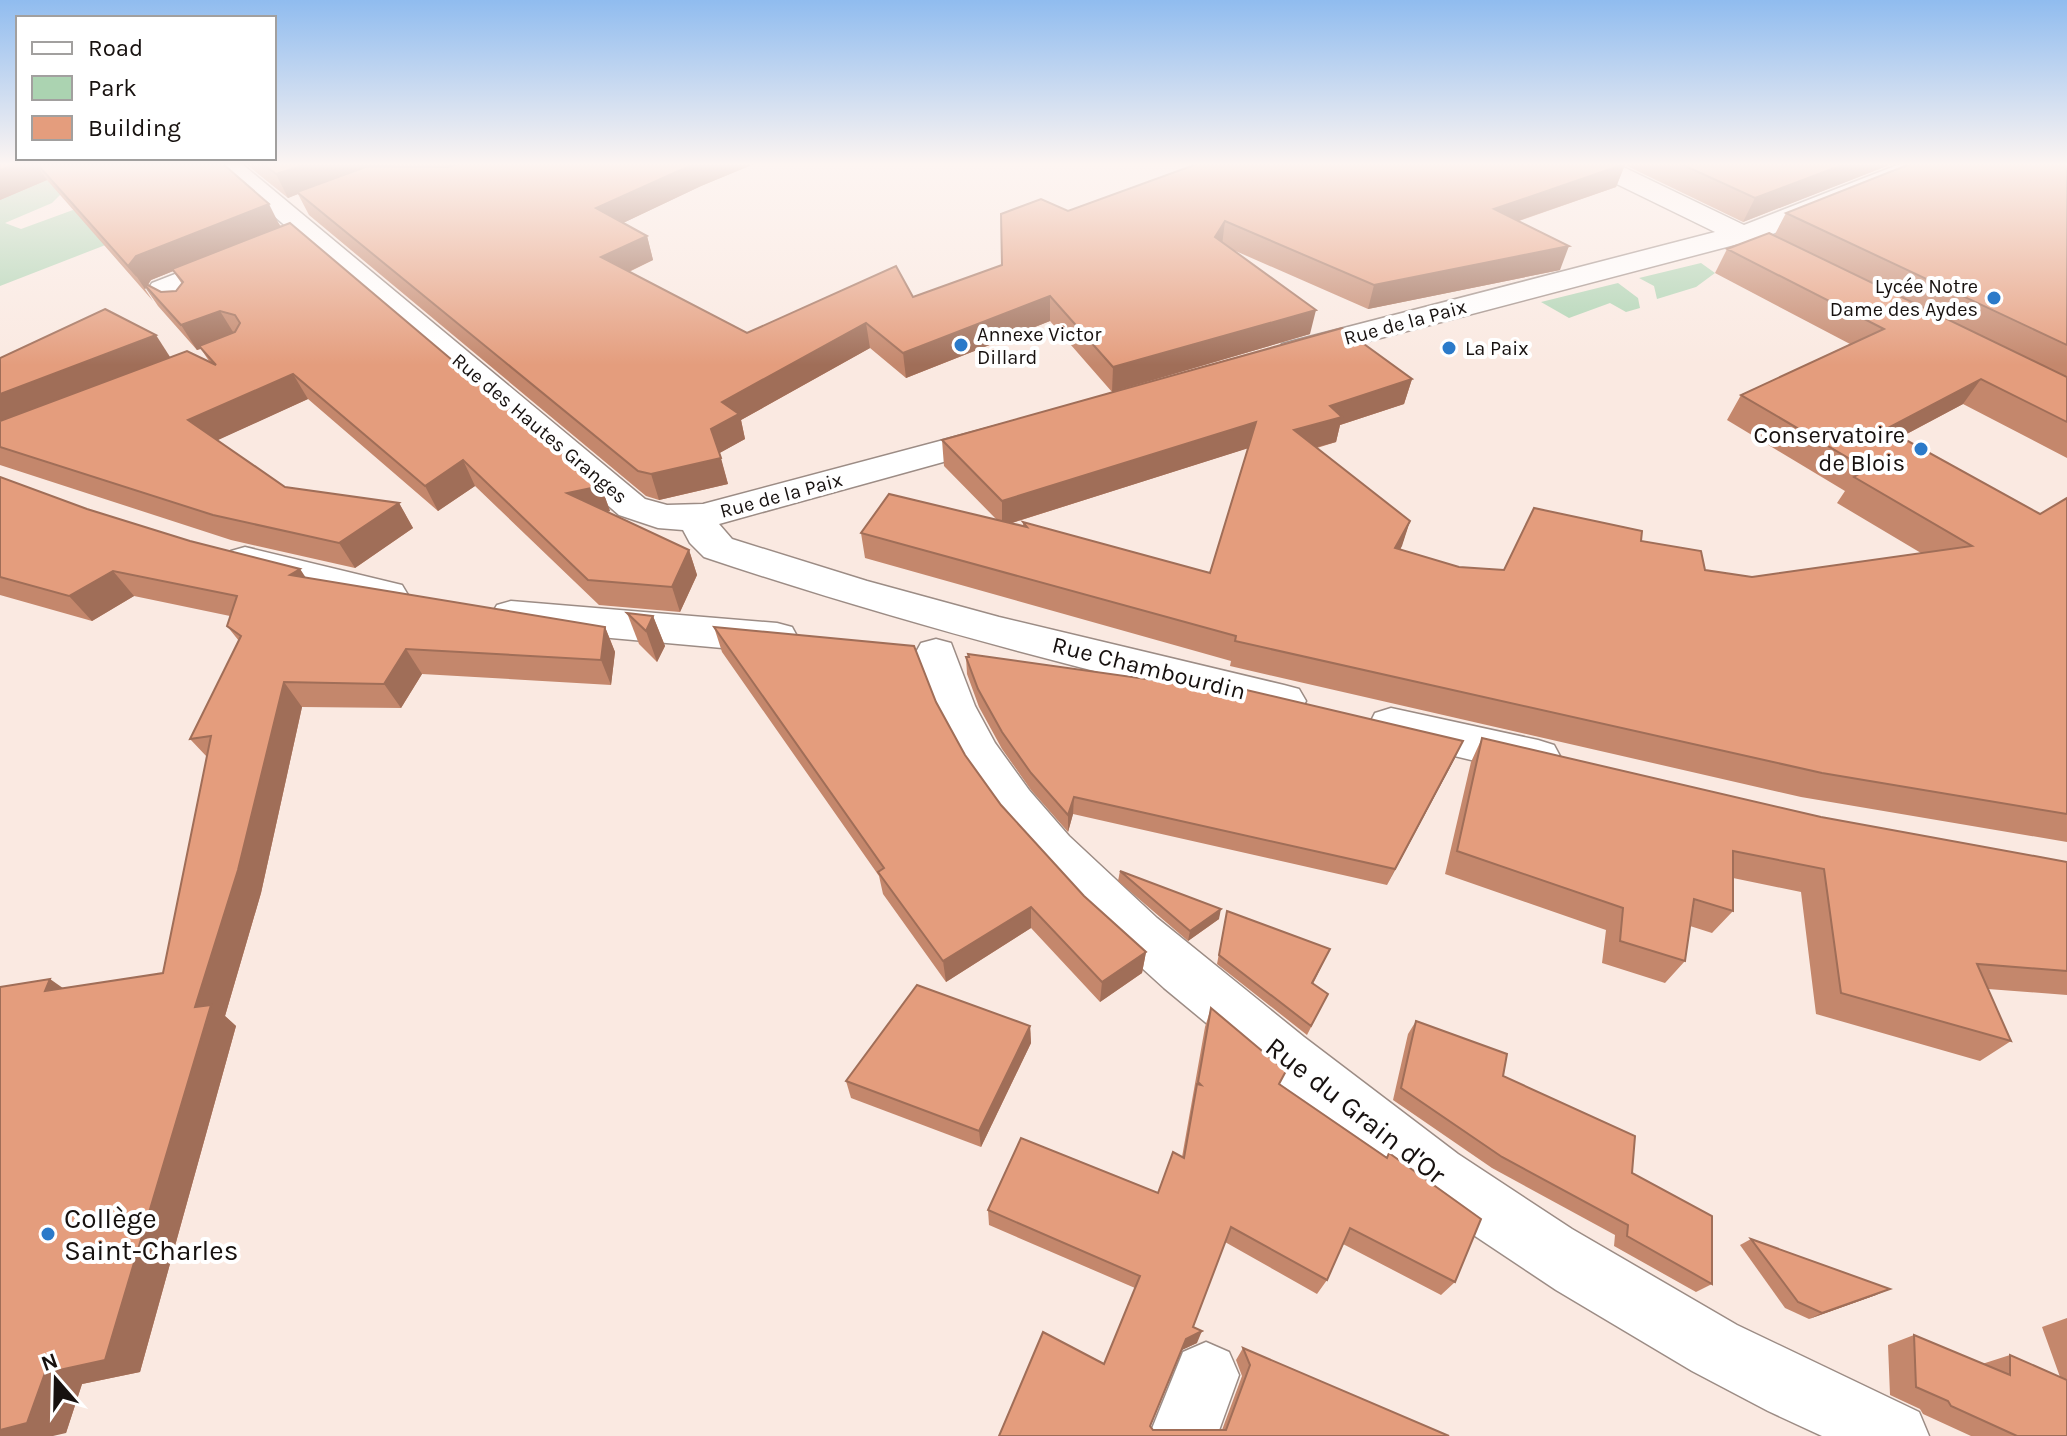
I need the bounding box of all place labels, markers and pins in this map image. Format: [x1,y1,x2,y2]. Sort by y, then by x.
place label: Lycée Notre Dame des Aydes [1830,275,1978,321]
marker: Lycée Notre Dame des Aydes [1985,289,2003,307]
place label: Annexe Victor Dillard [977,323,1102,369]
marker: Annexe Victor Dillard [952,336,970,354]
place label: La Paix [1465,337,1528,360]
marker: La Paix [1440,339,1458,357]
place label: Conservatoire de Blois [1754,421,1905,477]
marker: Conservatoire de Blois [1912,440,1930,458]
place label: Collège Saint-Charles [64,1202,238,1267]
marker: Collège Saint-Charles [39,1225,57,1243]

